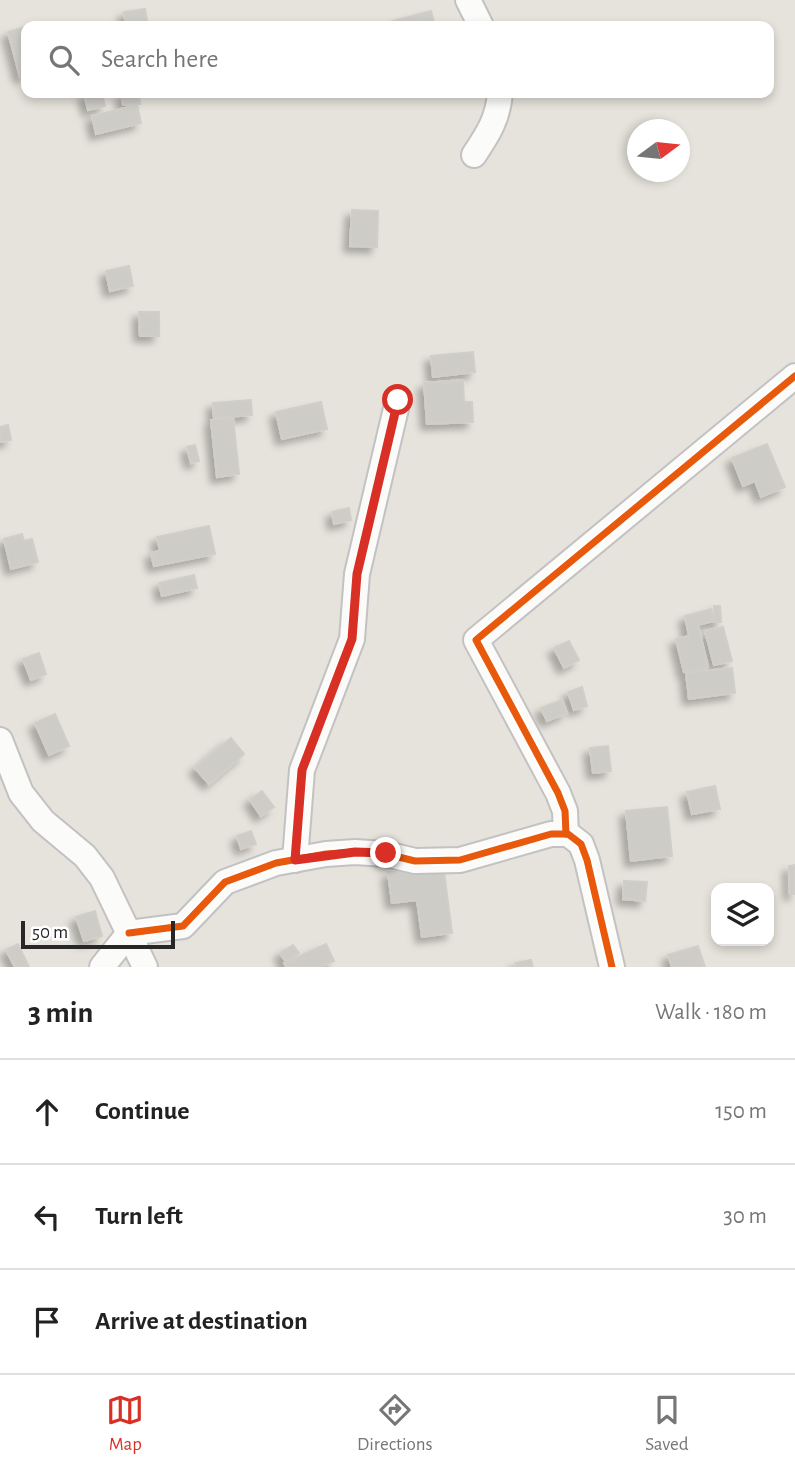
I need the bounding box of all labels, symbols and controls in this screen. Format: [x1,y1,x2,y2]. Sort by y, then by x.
search box [21,21,774,98]
icon: search [45,41,83,79]
text: Search here [101,46,219,72]
north arrow [627,119,690,182]
route start [382,384,413,415]
route end [370,837,401,868]
map controls [711,883,774,946]
button: layers [711,883,774,946]
scale bar [21,918,175,950]
text: 50 m [32,923,68,942]
text: 3 min [28,998,93,1028]
text: Walk · 180 m [655,1001,767,1024]
icon: ahead [28,1093,66,1131]
text: Continue [95,1098,190,1124]
text: 150 m [715,1100,767,1123]
icon: left [28,1198,66,1236]
text: Turn left [95,1203,183,1229]
text: 30 m [723,1205,767,1228]
icon: arrive [28,1303,66,1341]
text: Arrive at destination [95,1308,308,1334]
tab: Map [106,1391,144,1456]
tab: Directions [357,1391,433,1456]
tab: Saved [645,1391,689,1456]

